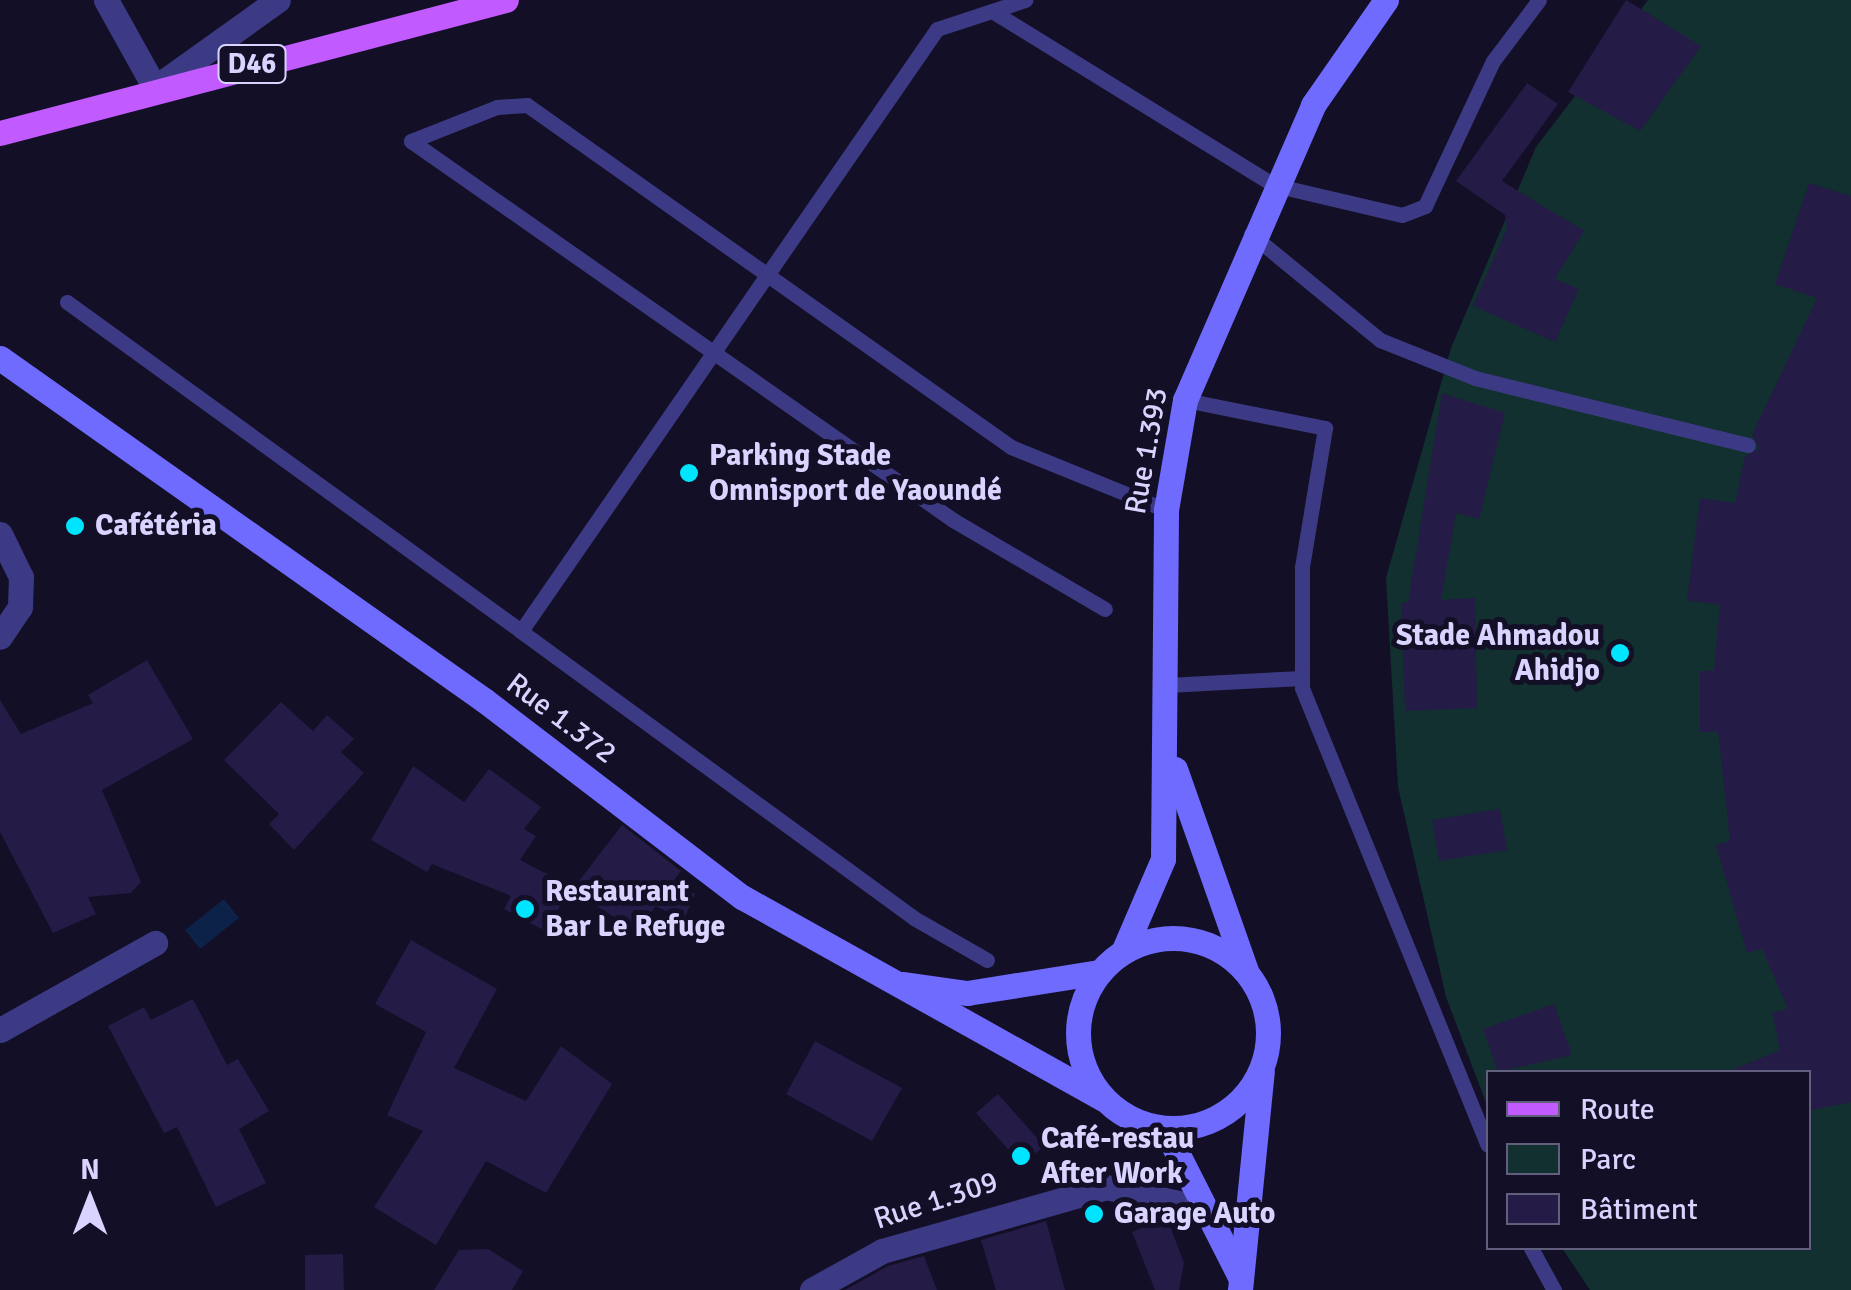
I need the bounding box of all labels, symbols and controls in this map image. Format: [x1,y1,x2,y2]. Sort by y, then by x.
road number: D46 [217,41,287,87]
street label: Rue 1.393 [1118,385,1176,517]
place label: Parking Stade Omnisport de Yaoundé [709,438,1002,508]
marker: Parking Stade Omnisport de Yaoundé [678,462,700,484]
place label: Cafétéria [95,508,217,544]
marker: Cafétéria [64,515,86,537]
place label: Stade Ahmadou Ahidjo [1396,618,1600,688]
marker: Stade Ahmadou Ahidjo [1609,642,1631,664]
street label: Rue 1.372 [499,666,623,772]
place label: Restaurant Bar Le Refuge [545,874,725,944]
marker: Restaurant Bar Le Refuge [514,898,536,920]
legend [1486,1070,1811,1250]
text: Route [1580,1091,1655,1128]
place label: Café-restau After Work [1041,1121,1194,1192]
text: Parc [1580,1141,1636,1178]
marker: Café-restau After Work [1010,1145,1032,1167]
north arrow [40,1150,140,1250]
text: N [80,1153,100,1187]
street label: Rue 1.309 [870,1164,1002,1238]
text: Bâtiment [1580,1191,1698,1228]
place label: Garage Auto [1114,1196,1275,1232]
marker: Garage Auto [1083,1203,1105,1225]

